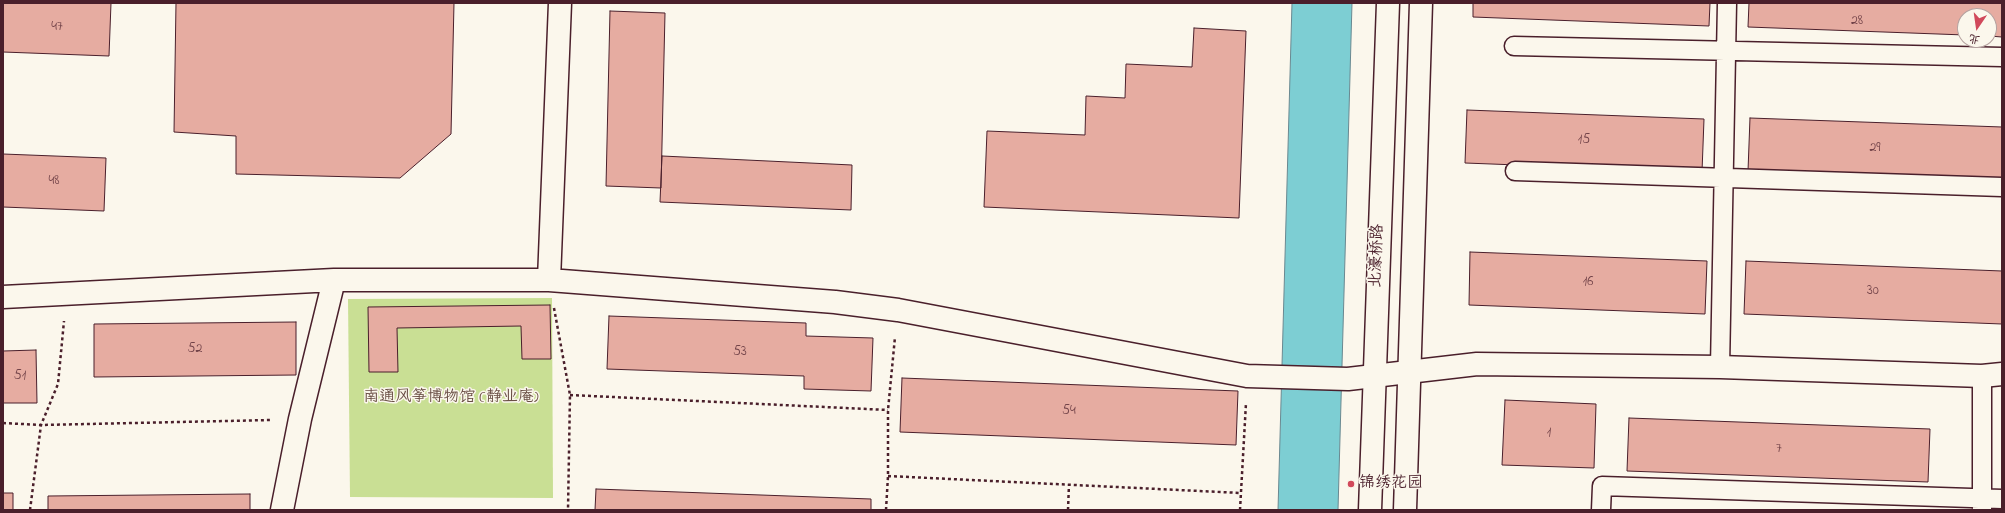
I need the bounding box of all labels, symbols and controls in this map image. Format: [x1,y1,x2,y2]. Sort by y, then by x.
north arrow [1957,8,1997,48]
house number: 28 [1851,14,1863,30]
house number: 47 [51,20,63,36]
text: 北 [1967,30,1982,48]
house number: 15 [1578,133,1590,149]
house number: 29 [1869,141,1881,157]
house number: 48 [48,174,60,190]
street label: 北濠桥路 [1367,224,1389,288]
house number: 16 [1583,275,1593,291]
house number: 30 [1867,284,1879,300]
house number: 52 [188,342,202,358]
house number: 53 [733,345,747,361]
house number: 51 [14,369,26,385]
park label: 南通风筝博物馆 (静业庵) [363,388,539,408]
house number: 54 [1062,404,1076,420]
house number: 1 [1547,426,1551,442]
house number: 7 [1776,442,1782,458]
place label: 锦绣花园 [1359,474,1423,494]
marker: 锦绣花园 [1346,479,1356,489]

